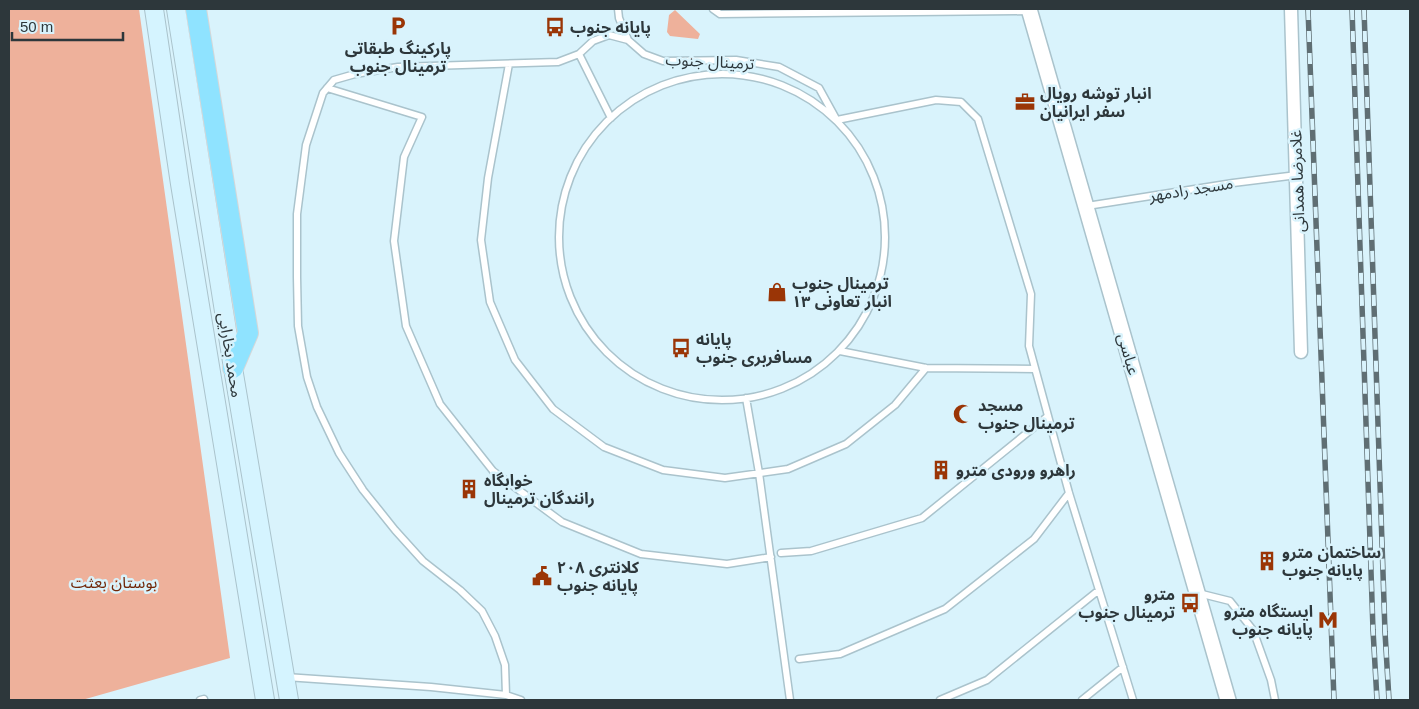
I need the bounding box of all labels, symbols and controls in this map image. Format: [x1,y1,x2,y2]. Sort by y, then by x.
scale bar [12,10,124,42]
parking icon: پارکینگ طبقاتی ترمینال جنوب [387,15,409,37]
bus stop icon: پایانه جنوب [544,16,566,38]
text: 50 m [20,18,53,35]
place label: پایانه جنوب [570,19,651,38]
place label: پارکینگ طبقاتی ترمینال جنوب [345,40,451,76]
street label: ترمینال جنوب [665,51,755,74]
place label: انبار توشه رویال سفر ایرانیان [1040,85,1152,121]
office icon: انبار توشه رویال سفر ایرانیان [1014,91,1036,113]
street label: غلامرضا همدانی [1287,130,1309,232]
street label: مسجد رادمهر [1147,174,1235,206]
place label: ترمینال جنوب انبار تعاونی ۱۳ [792,275,892,311]
shop icon: ترمینال جنوب انبار تعاونی ۱۳ [766,281,788,303]
street label: محمد بخارایی [214,311,246,399]
place label: پایانه مسافربری جنوب [696,331,812,367]
street label: عباسی [1114,331,1143,377]
bus stop icon: پایانه مسافربری جنوب [670,337,692,359]
place label: مسجد ترمینال جنوب [978,397,1075,433]
mosque icon: مسجد ترمینال جنوب [952,403,974,425]
building icon: راهرو ورودی مترو [930,459,952,481]
place label: راهرو ورودی مترو [956,462,1076,480]
place label: خوابگاه رانندگان ترمینال [484,472,595,508]
building icon: خوابگاه رانندگان ترمینال [458,478,480,500]
place label: ساختمان مترو پایانه جنوب [1282,544,1381,581]
building icon: ساختمان مترو پایانه جنوب [1256,550,1278,572]
place label: کلانتری ۲۰۸ پایانه جنوب [557,559,640,596]
public building icon: کلانتری ۲۰۸ پایانه جنوب [531,565,553,587]
park label: بوستان بعثت [71,574,157,592]
place label: مترو ترمینال جنوب [1078,586,1175,622]
bus stop icon: مترو ترمینال جنوب [1179,592,1201,614]
place label: ایستگاه مترو پایانه جنوب [1224,603,1313,640]
metro station icon: ایستگاه مترو پایانه جنوب [1317,609,1339,631]

